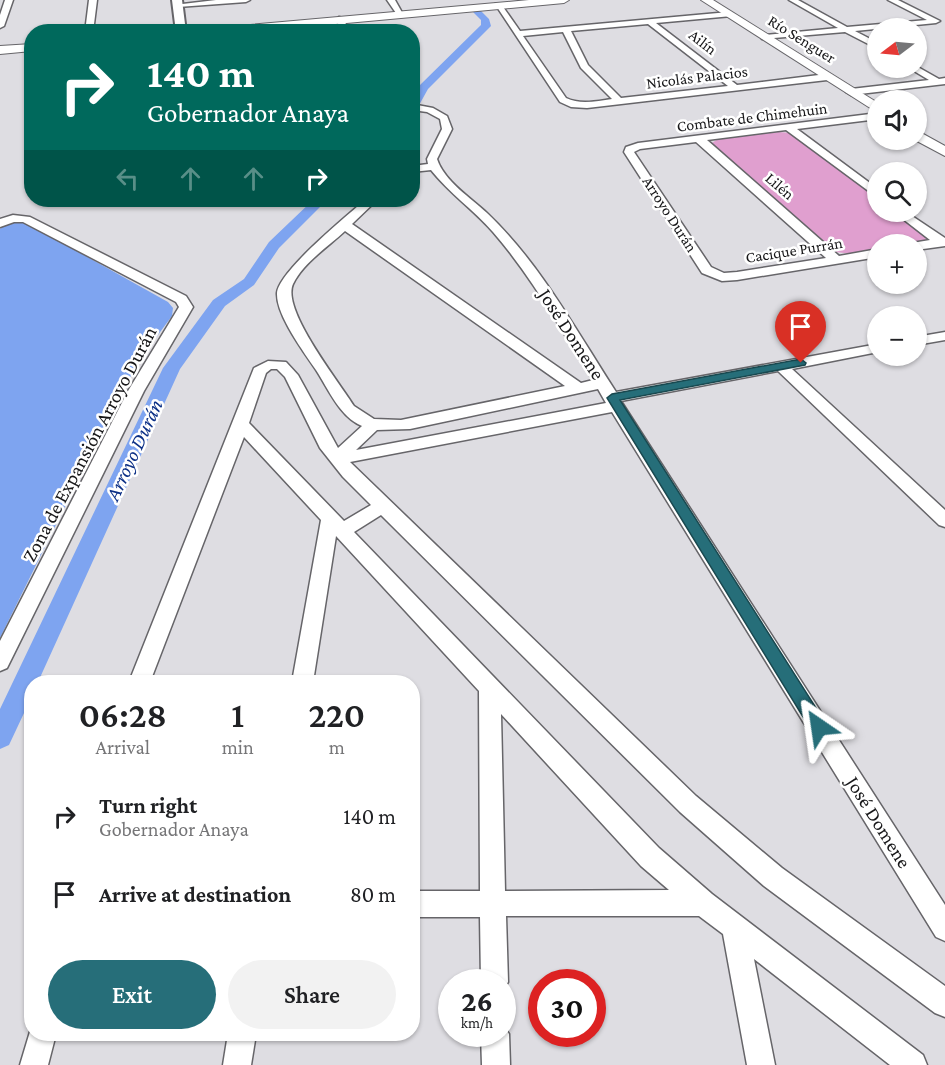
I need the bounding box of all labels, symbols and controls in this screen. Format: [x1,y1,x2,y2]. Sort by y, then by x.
street label: Río Senguer [765,12,839,67]
north arrow [867,18,927,78]
map controls [867,18,927,366]
street label: Ailín [686,26,720,58]
icon: right [48,48,126,126]
text: 140 m [147,49,255,96]
street label: Nicolás Palacios [645,62,749,92]
button: sound [867,90,927,150]
text: Gobernador Anaya [147,98,349,128]
street label: Combate de Chimehuin [676,99,829,135]
icon: left [111,162,144,195]
icon: ahead [174,162,207,195]
icon: ahead [237,162,270,195]
icon: right [300,162,333,195]
button: search [867,162,927,222]
street label: Lilén [762,169,798,203]
street label: Arroyo Durán [638,173,701,256]
street label: Cacique Purrán [744,234,844,267]
button: + [867,234,927,294]
street label: José Domene [533,283,610,384]
pin [775,301,826,363]
button: − [867,306,927,366]
icon: arrive [784,310,817,343]
street label: Zona de Expansión Arroyo Durán [17,322,161,566]
water label: Arroyo Durán [100,395,168,505]
text: 06:28 [79,695,167,735]
text: 1 [231,695,244,735]
text: 220 [309,695,365,735]
position arrow [787,695,851,759]
text: Arrival [96,736,150,758]
text: min [222,736,254,758]
text: m [329,736,345,758]
street label: José Domene [840,770,916,873]
text: Turn right [99,793,197,818]
icon: right [48,800,81,833]
text: 140 m [343,804,396,829]
text: Gobernador Anaya [99,818,249,840]
icon: arrive [48,878,81,911]
text: Arrive at destination [99,882,291,907]
text: 80 m [350,882,396,907]
button: Exit [48,960,216,1029]
button: Share [228,960,396,1029]
speed limit sign: 30 [528,969,606,1047]
text: 26 [461,984,493,1017]
text: km/h [461,1015,493,1031]

